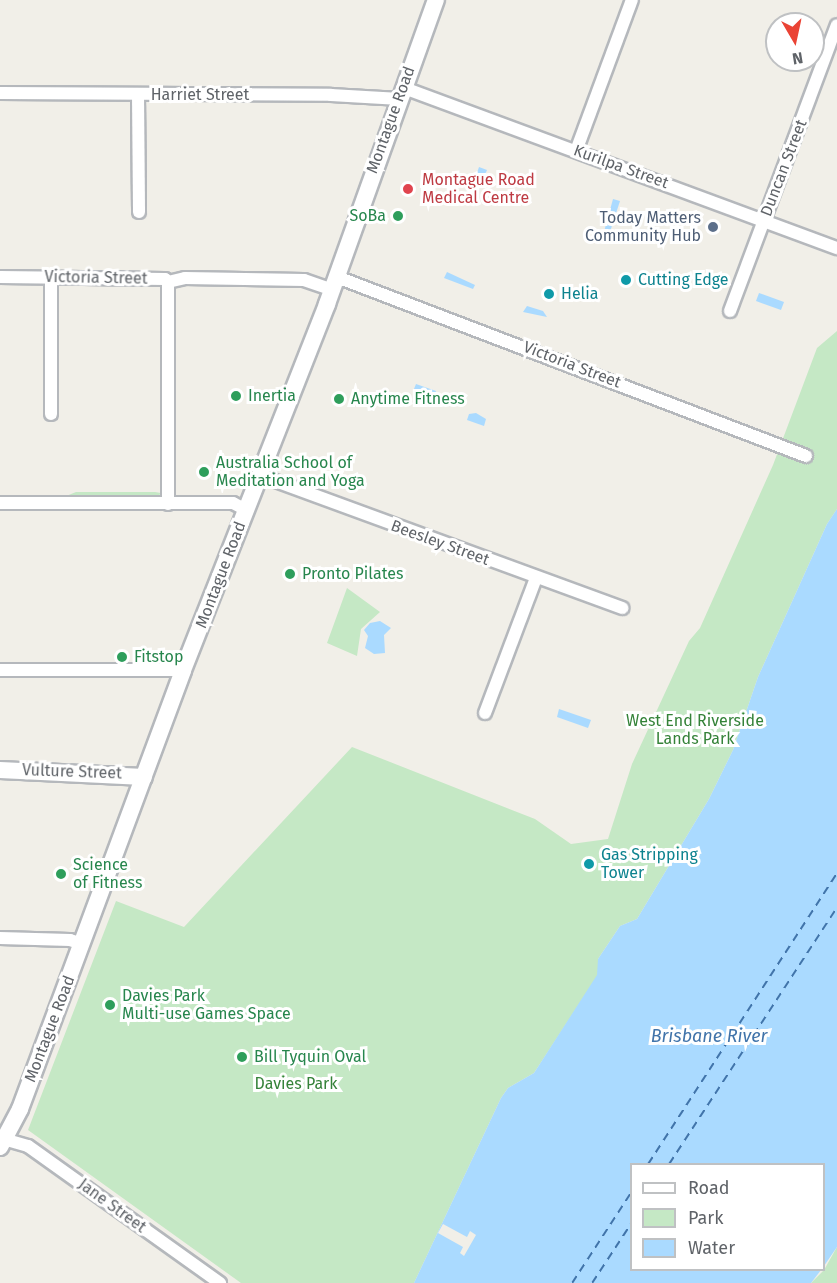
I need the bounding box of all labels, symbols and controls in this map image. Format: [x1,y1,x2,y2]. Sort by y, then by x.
north arrow [765,12,825,72]
text: N [791,48,804,69]
street label: Montague Road [363,64,419,176]
street label: Harriet Street [151,85,249,105]
street label: Duncan Street [757,117,811,219]
street label: Kurilpa Street [571,141,671,193]
place label: Montague Road Medical Centre [422,170,535,208]
marker: Montague Road Medical Centre [399,180,417,198]
place label: SoBa [350,206,386,226]
place label: Today Matters Community Hub [585,208,701,246]
marker: SoBa [391,209,405,223]
marker: Today Matters Community Hub [706,220,720,234]
street label: Victoria Street [44,268,148,288]
place label: Cutting Edge [638,270,729,290]
marker: Cutting Edge [619,273,633,287]
place label: Helia [561,284,599,304]
marker: Helia [542,287,556,301]
street label: Victoria Street [520,338,624,392]
place label: Inertia [248,386,296,406]
marker: Inertia [229,389,243,403]
place label: Anytime Fitness [351,389,465,409]
marker: Anytime Fitness [332,392,346,406]
place label: Australia School of Meditation and Yoga [216,453,365,491]
marker: Australia School of Meditation and Yoga [197,465,211,479]
street label: Beesley Street [388,516,492,570]
street label: Montague Road [192,519,250,631]
place label: Pronto Pilates [302,564,403,584]
marker: Pronto Pilates [283,567,297,581]
place label: Fitstop [134,647,183,667]
marker: Fitstop [115,650,129,664]
park label: West End Riverside Lands Park [626,711,764,749]
street label: Vulture Street [22,761,122,783]
place label: Gas Stripping Tower [601,845,698,883]
place label: Science of Fitness [73,855,142,893]
marker: Gas Stripping Tower [582,857,596,871]
marker: Science of Fitness [54,867,68,881]
street label: Montague Road [21,973,79,1085]
place label: Davies Park Multi-use Games Space [122,986,291,1024]
marker: Davies Park Multi-use Games Space [103,998,117,1012]
water label: Brisbane River [651,1025,767,1047]
place label: Bill Tyquin Oval [254,1047,366,1067]
marker: Bill Tyquin Oval [235,1050,249,1064]
park label: Davies Park [255,1074,337,1094]
legend [630,1163,825,1271]
street label: Jane Street [74,1175,150,1237]
text: Road [688,1177,730,1199]
text: Park [688,1207,723,1229]
text: Water [688,1237,735,1259]

